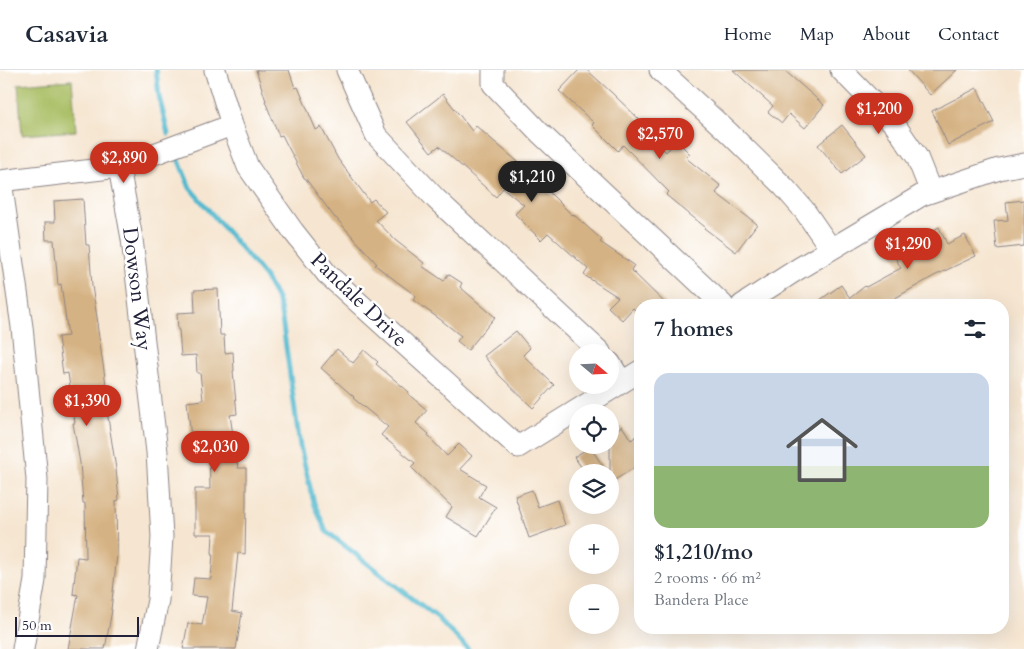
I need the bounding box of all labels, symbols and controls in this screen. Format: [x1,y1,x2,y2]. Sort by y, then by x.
text: Casavia [25,18,108,51]
text: Home [724,22,772,47]
text: Map [800,22,834,47]
text: About [862,22,910,47]
text: Contact [938,22,999,47]
pin: $1,200 [838,92,920,135]
text: $1,200 [856,98,902,120]
pin: $2,570 [619,118,701,160]
text: $2,570 [637,123,683,145]
pin: $2,890 [83,142,165,184]
text: $2,890 [101,147,147,169]
pin: $1,210 [491,160,573,203]
text: $1,210 [509,166,555,188]
street label: Dowson Way [115,225,159,353]
pin: $1,290 [867,228,949,270]
text: $1,290 [885,233,931,255]
street label: Pandale Drive [304,246,414,354]
text: 7 homes [654,315,733,344]
icon: filters [961,315,989,343]
north arrow [569,344,619,394]
map controls [569,344,619,634]
pin: $1,390 [46,384,128,427]
text: $1,390 [64,390,110,412]
button: locate [569,404,619,454]
icon: home [777,405,867,495]
pin: $2,030 [174,430,256,473]
text: $2,030 [192,436,238,458]
button: layers [569,464,619,514]
button: + [569,524,619,574]
text: $1,210/mo [654,538,753,567]
text: 2 rooms · 66 m² [654,567,761,589]
button: − [569,584,619,634]
text: Bandera Place [654,589,749,611]
scale bar [15,614,139,637]
text: 50 m [22,616,52,635]

